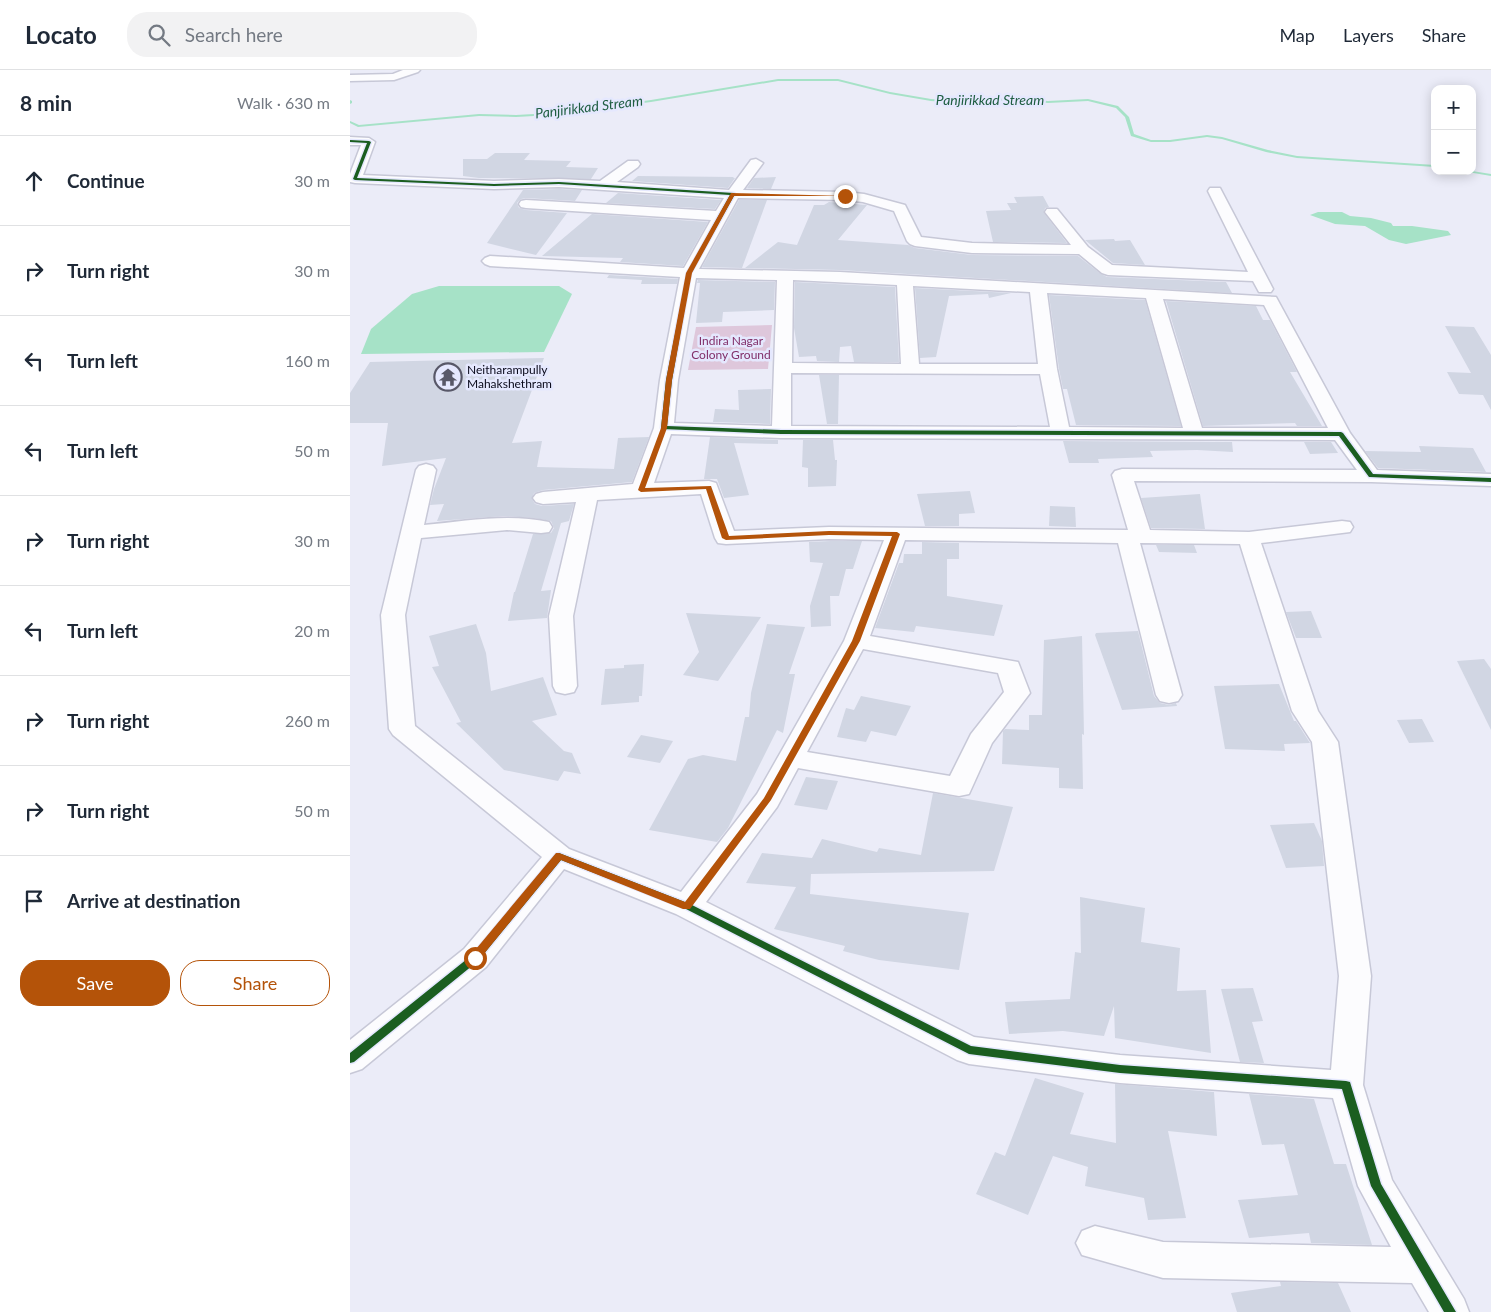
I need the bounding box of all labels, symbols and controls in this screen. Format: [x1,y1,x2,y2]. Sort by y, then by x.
search box [127,12,477,57]
text: Locato [25,20,97,49]
icon: search [145,21,173,49]
text: Search here [185,23,283,46]
text: Map [1279,24,1315,46]
text: Layers [1343,24,1394,46]
text: Share [1422,24,1466,46]
map controls [1431,85,1476,175]
button: + [1431,85,1476,130]
text: 8 min [20,90,72,115]
water label: Panjirikkad Stream [534,91,644,122]
water label: Panjirikkad Stream [936,91,1044,108]
text: Walk · 630 m [237,93,330,112]
button: − [1431,130,1476,175]
icon: ahead [20,167,48,195]
text: Continue [67,169,145,192]
text: 30 m [294,171,330,190]
route end [834,185,857,208]
icon: right [20,257,48,285]
text: Turn right [67,259,149,282]
text: 30 m [294,261,330,280]
park label: Indira Nagar Colony Ground [691,333,771,362]
icon: left [20,347,48,375]
text: Turn left [67,349,138,372]
text: 160 m [285,351,330,370]
temple icon: Neitharampully Mahakshethram [433,362,463,392]
place label: Neitharampully Mahakshethram [467,362,552,391]
icon: left [20,437,48,465]
text: Turn left [67,439,138,462]
text: 50 m [294,441,330,460]
icon: right [20,527,48,555]
text: Turn right [67,529,149,552]
text: 30 m [294,531,330,550]
icon: left [20,617,48,645]
text: Turn left [67,619,138,642]
text: 20 m [294,621,330,640]
icon: right [20,707,48,735]
text: Turn right [67,709,149,732]
text: 260 m [285,711,330,730]
icon: right [20,797,48,825]
text: Turn right [67,799,149,822]
text: 50 m [294,801,330,820]
icon: arrive [20,887,48,915]
text: Arrive at destination [67,889,240,912]
route start [464,947,487,970]
button: Save [20,960,170,1006]
button: Share [180,960,330,1006]

